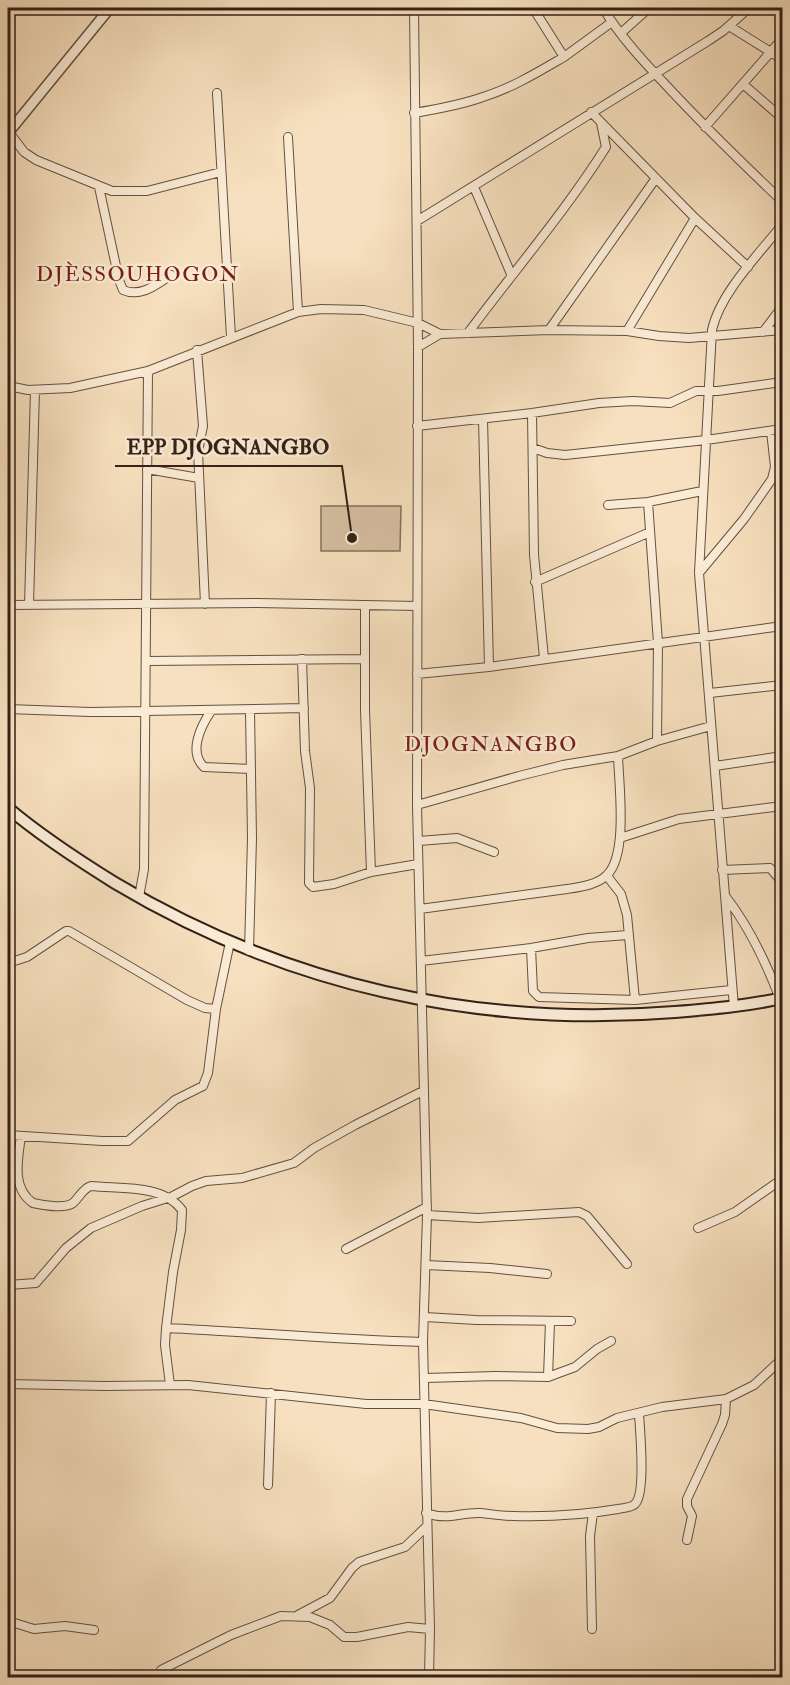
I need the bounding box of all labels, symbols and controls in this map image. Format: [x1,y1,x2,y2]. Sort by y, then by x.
district label: DJÈSSOUHOGON [36,261,240,288]
callout: EPP DJOGNANGBO [115,427,342,466]
text: EPP DJOGNANGBO [127,434,329,461]
district label: DJOGNANGBO [404,731,578,758]

